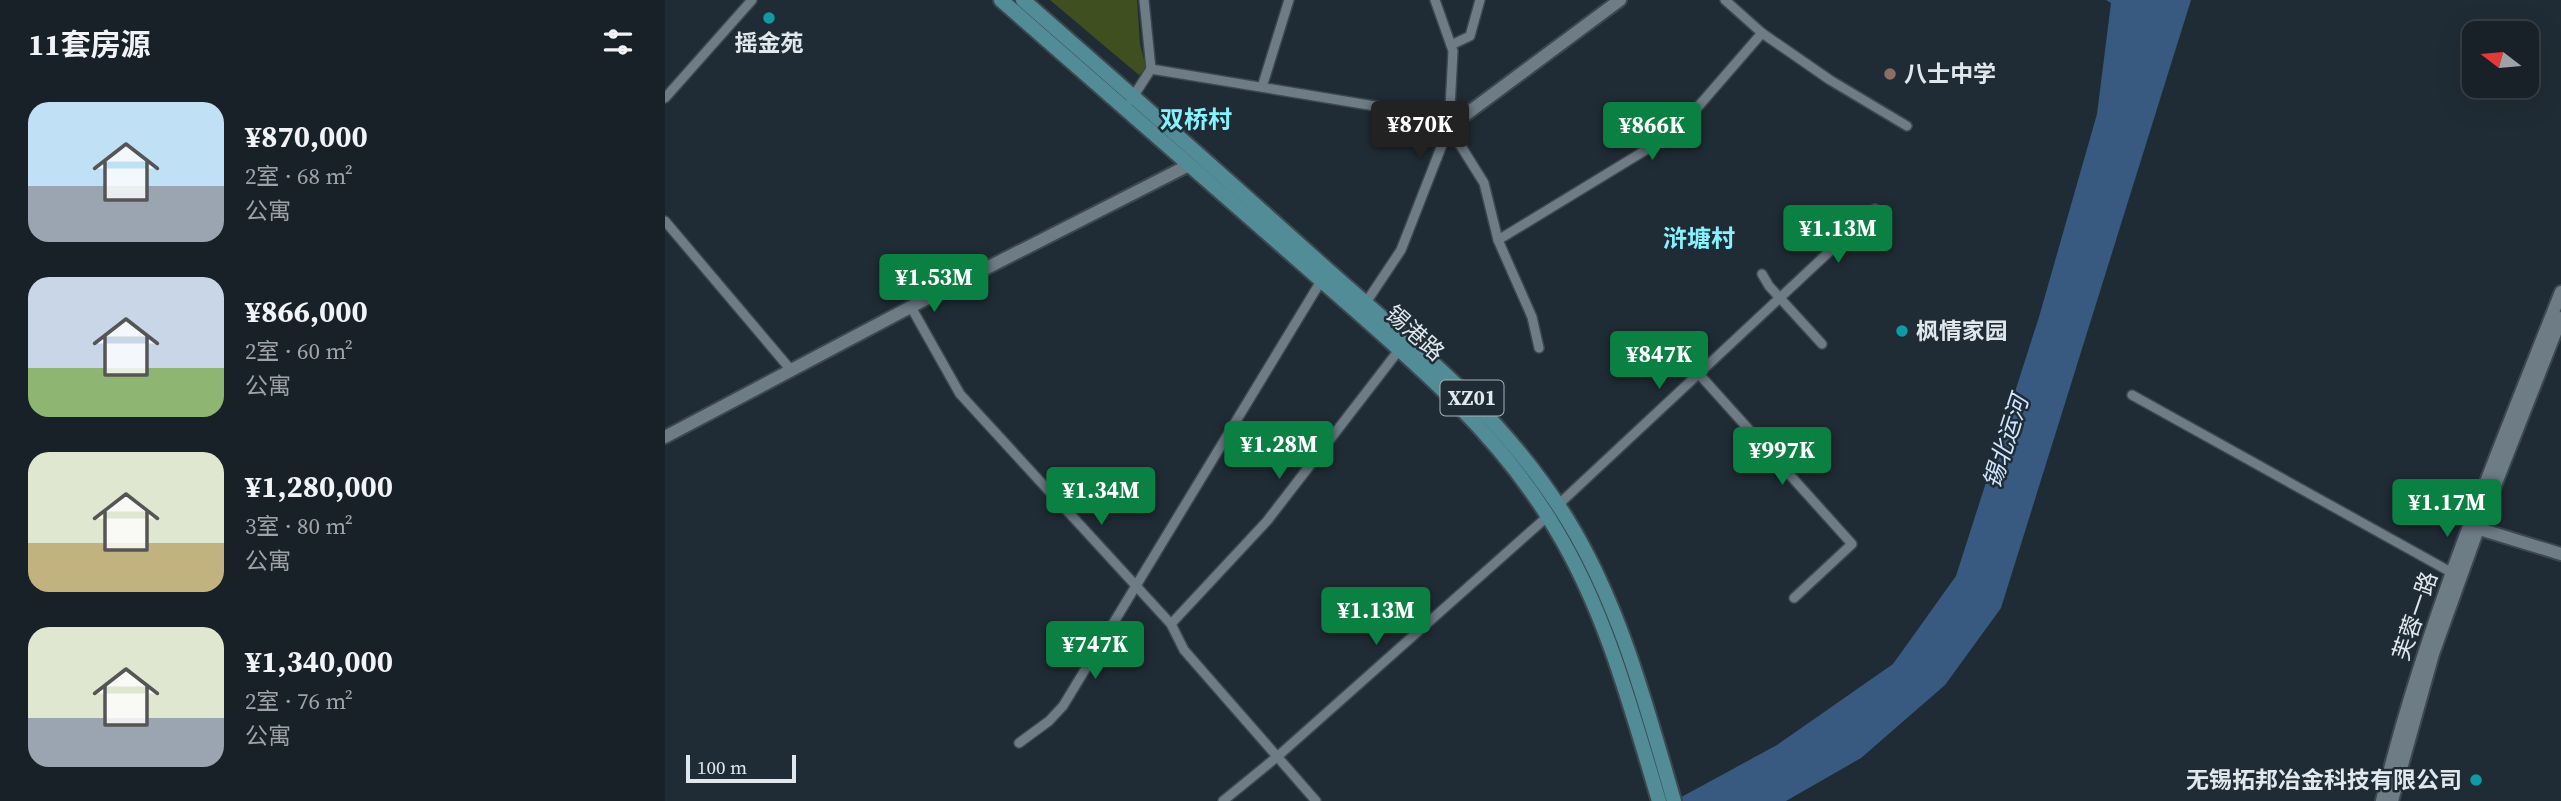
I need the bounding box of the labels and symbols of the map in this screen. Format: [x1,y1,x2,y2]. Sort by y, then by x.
marker: 摇金苑 [761,10,777,26]
north arrow [2462,21,2539,98]
place label: 摇金苑 [735,27,804,59]
place label: 八士中学 [1904,58,1996,90]
marker: 八士中学 [1882,66,1898,82]
pin: ¥870K [1371,102,1469,161]
pin: ¥866K [1603,102,1701,162]
district label: 双桥村 [1160,103,1232,136]
pin: ¥1.13M [1781,205,1895,265]
district label: 浒塘村 [1663,222,1735,255]
pin: ¥1.53M [877,254,991,314]
street label: 锡港路 [1379,298,1451,368]
place label: 枫情家园 [1916,315,2008,347]
marker: 枫情家园 [1894,323,1910,339]
pin: ¥847K [1610,332,1708,391]
road number: XZ01 [1441,380,1503,416]
water label: 锡北运河 [1975,387,2037,493]
pin: ¥1.28M [1222,421,1336,481]
pin: ¥997K [1733,428,1831,487]
pin: ¥1.34M [1044,468,1158,527]
pin: ¥1.17M [2390,480,2504,539]
street label: 芙蓉一路 [2385,567,2445,665]
pin: ¥1.13M [1319,588,1433,647]
pin: ¥747K [1046,622,1144,681]
scale bar [686,752,796,784]
place label: 无锡拓邦冶金科技有限公司 [2186,764,2462,796]
marker: 无锡拓邦冶金科技有限公司 [2468,772,2484,788]

